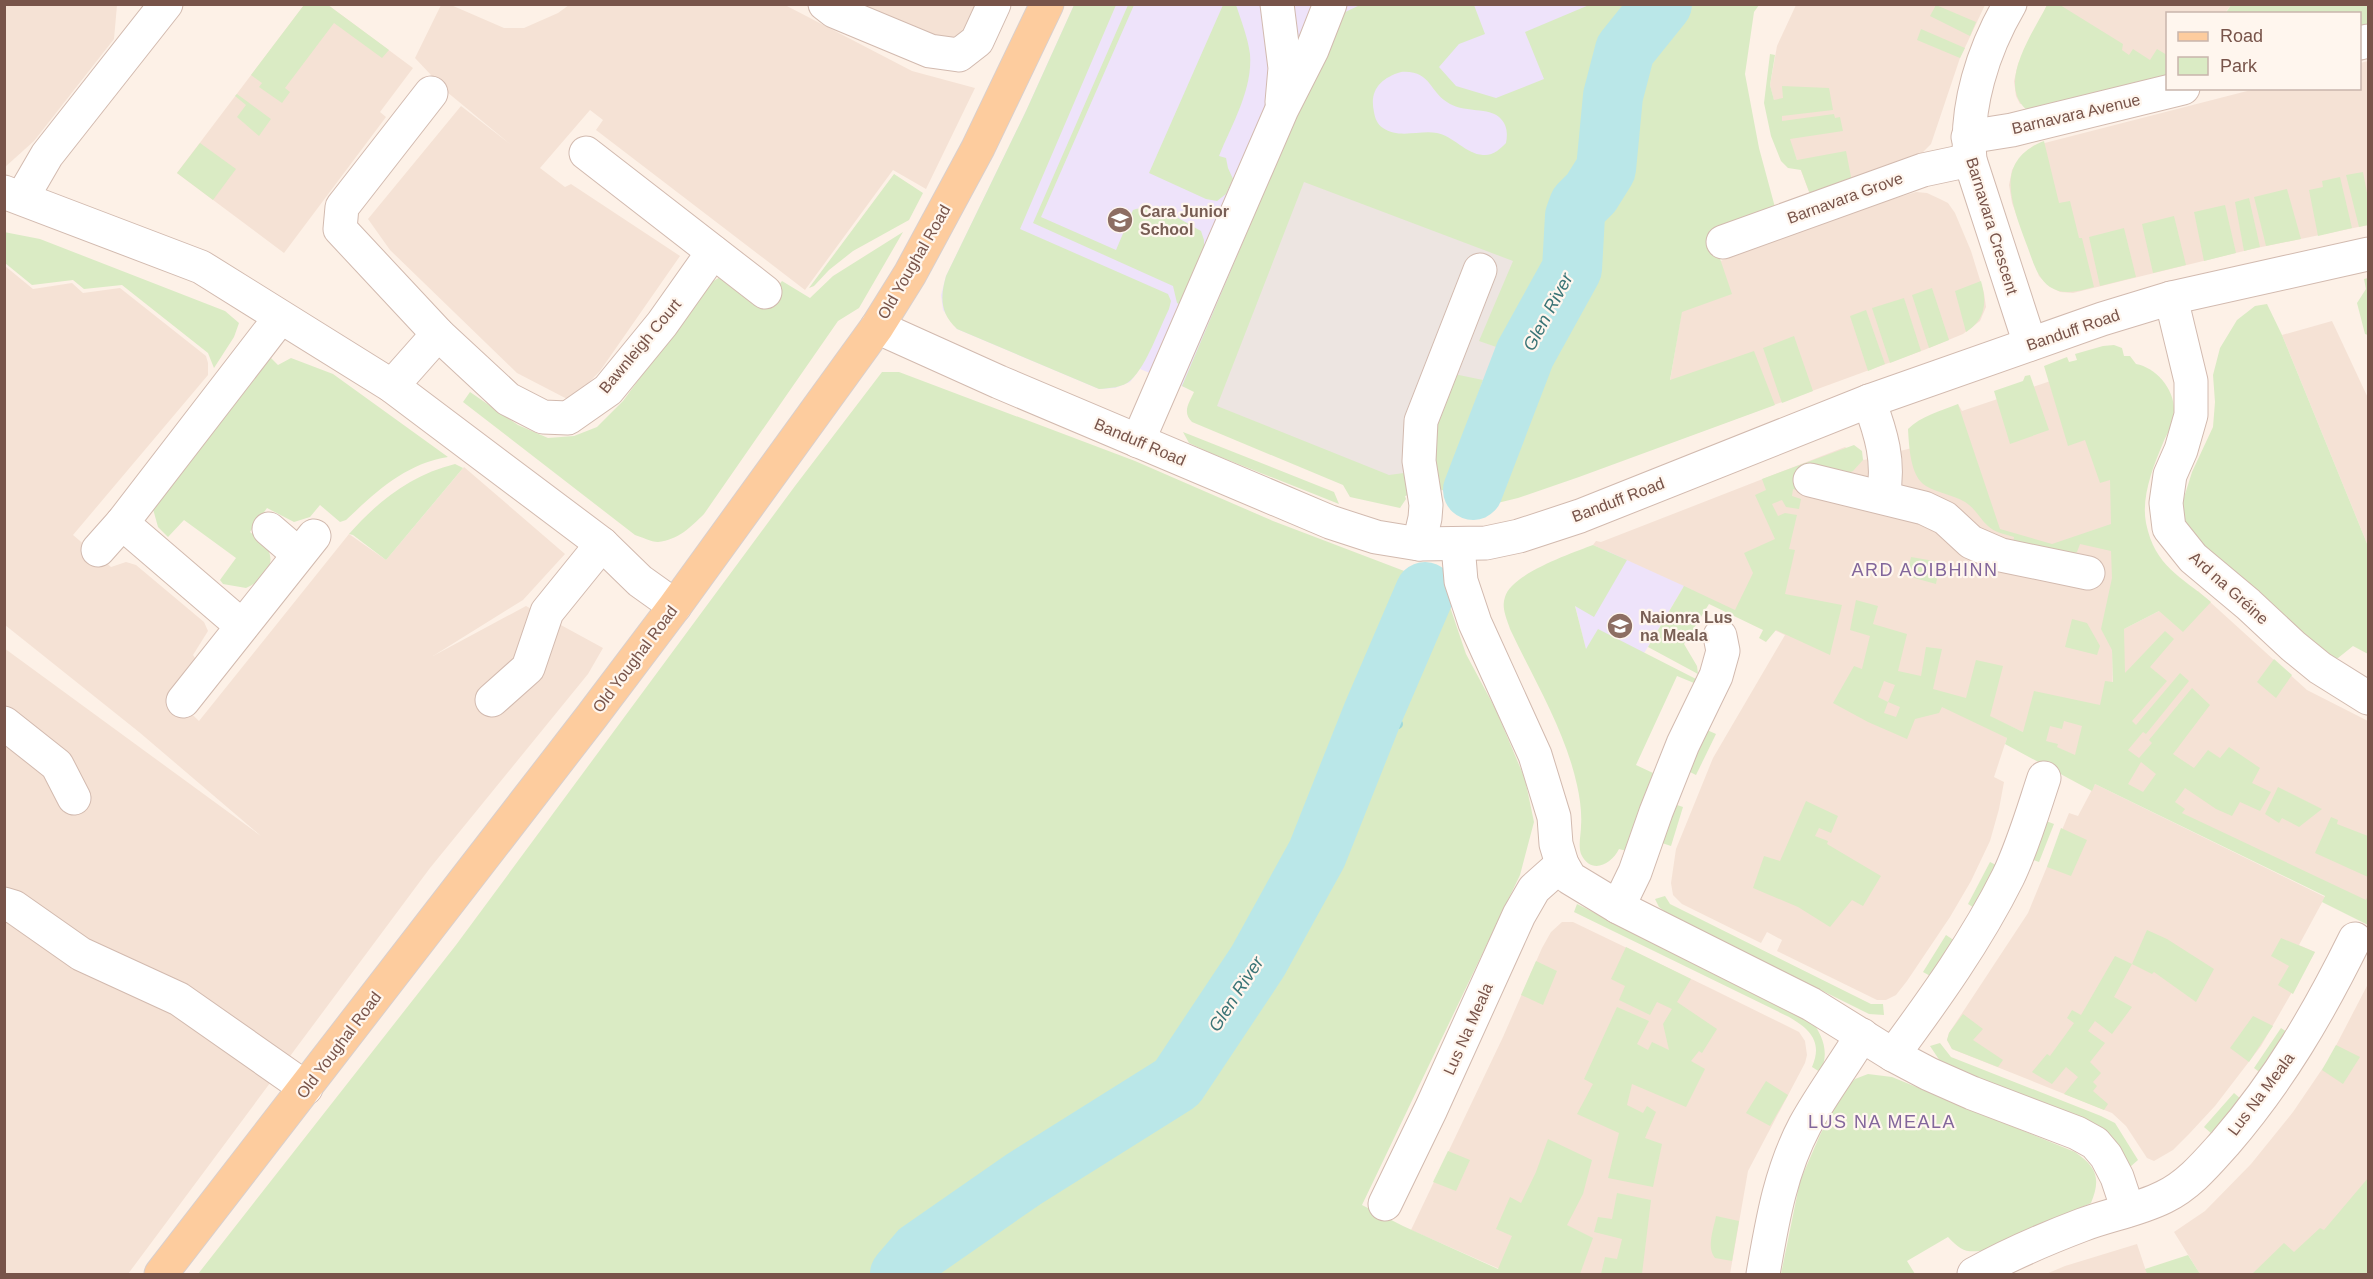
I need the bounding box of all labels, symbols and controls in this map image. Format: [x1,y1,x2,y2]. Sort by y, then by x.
legend [2166,12,2361,90]
text: Road [2220,26,2263,46]
text: Park [2220,56,2258,76]
street label: Barnavara Avenue [2010,91,2142,137]
street label: Barnavara Crescent [1963,155,2021,297]
street label: Barnavara Grove [1785,169,1905,227]
street label: Old Youghal Road [874,202,954,322]
place label: Cara Junior School [1140,203,1229,238]
school or university icon: Cara Junior School [1105,205,1135,235]
water label: Glen River [1519,269,1577,354]
street label: Bawnleigh Court [596,295,685,396]
street label: Banduff Road [2024,306,2122,354]
street label: Banduff Road [1092,415,1188,469]
street label: Banduff Road [1569,475,1667,525]
street label: Ard na Gréine [2186,548,2272,628]
district label: ARD AOIBHINN [1851,560,1999,580]
street label: Old Youghal Road [589,602,681,716]
place label: Naionra Lus na Meala [1640,609,1733,644]
school or university icon: Naionra Lus na Meala [1605,611,1635,641]
water label: Glen River [1204,952,1268,1035]
street label: Lus Na Meala [1440,980,1496,1078]
street label: Old Youghal Road [293,988,385,1102]
street label: Lus Na Meala [2225,1049,2298,1139]
district label: LUS NA MEALA [1808,1112,1956,1132]

